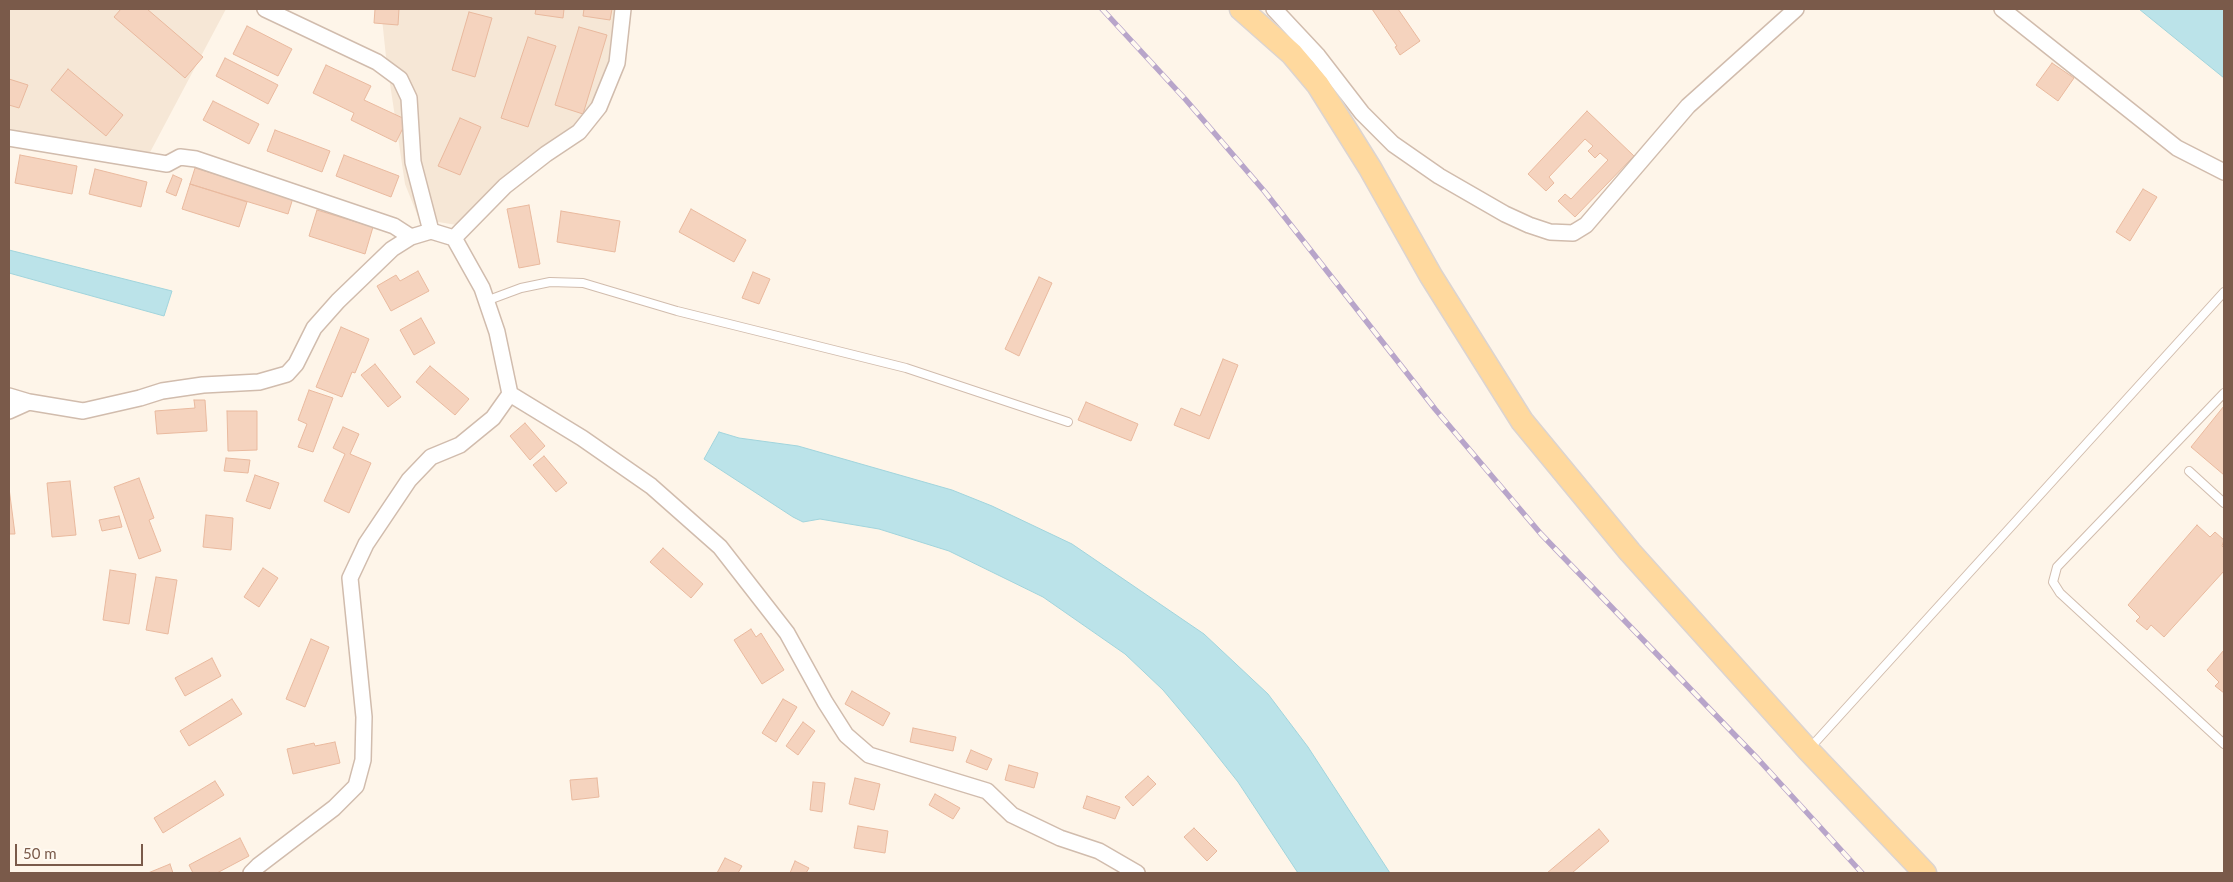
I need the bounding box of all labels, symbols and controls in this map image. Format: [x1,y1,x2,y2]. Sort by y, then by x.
scale bar [18,834,145,866]
text: 50 m [23,844,57,862]

